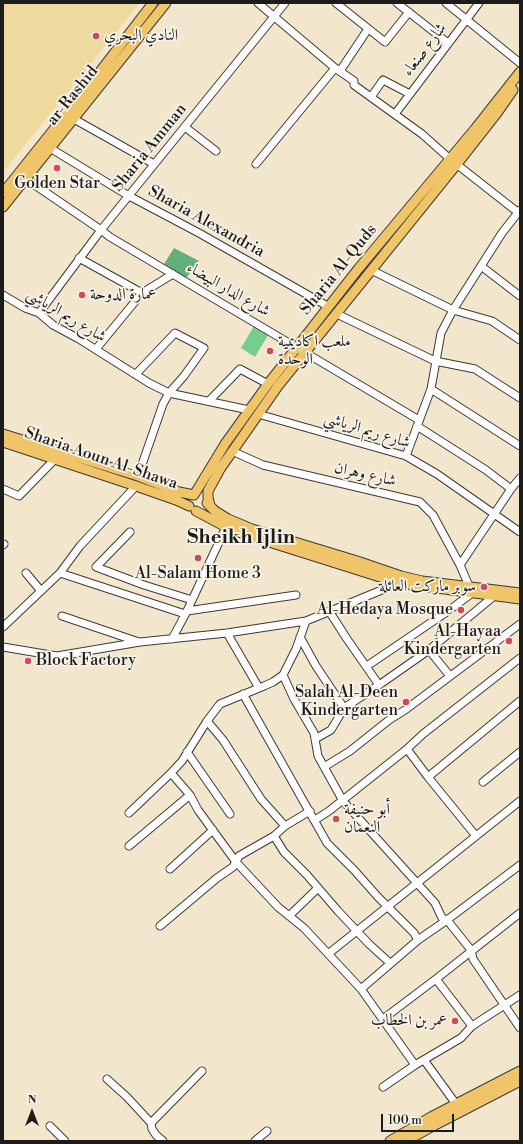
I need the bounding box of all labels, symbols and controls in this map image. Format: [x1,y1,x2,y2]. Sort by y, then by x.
street label: شارع صنعاء [399,20,451,80]
place label: النادي البحري [104,26,178,46]
marker: النادي البحري [91,31,101,41]
street label: ar-Rashid [43,62,103,130]
street label: Sharia Amman [109,100,191,196]
marker: Golden Star [52,163,62,173]
place label: Golden Star [14,174,100,194]
street label: Sharia Alexandria [144,182,268,262]
street label: Sharia Al-Quds [297,221,381,319]
street label: شارع الدار البيضاء [183,258,273,322]
street label: شارع ريم الرياشي [23,285,109,347]
place label: عمارة الدوحة [90,285,156,305]
marker: عمارة الدوحة [77,290,87,300]
place label: ملعب اكاديمية الوحدة [278,332,351,370]
marker: ملعب اكاديمية الوحدة [265,346,275,356]
street label: شارع ريم الرياشي [322,409,412,453]
street label: Sharia Aoun Al-Shawa [22,424,180,494]
street label: شارع وهران [332,459,398,491]
district label: Sheikh Ijlin [187,526,295,550]
marker: Al-Salam Home 3 [193,553,203,563]
place label: Al-Salam Home 3 [135,564,261,584]
place label: سوبر ماركت العائلة [379,577,476,597]
marker: سوبر ماركت العائلة [479,582,489,592]
place label: Al-Hedaya Mosque [317,600,453,620]
marker: Al-Hedaya Mosque [456,605,466,615]
place label: Al-Hayaa Kindergarten [404,622,501,660]
marker: Al-Hayaa Kindergarten [504,636,514,646]
place label: Block Factory [36,651,136,671]
marker: Block Factory [23,656,33,666]
place label: Salah Al-Deen Kindergarten [295,683,398,721]
marker: Salah Al-Deen Kindergarten [401,697,411,707]
place label: أبو حنيفة النعمان [344,800,390,838]
marker: أبو حنيفة النعمان [331,814,341,824]
place label: عمر بن الخطاب [371,1011,447,1031]
marker: عمر بن الخطاب [450,1016,460,1026]
north arrow [12,1092,52,1132]
text: N [28,1093,36,1107]
scale bar [383,1106,456,1132]
text: 100 m [388,1113,422,1128]

